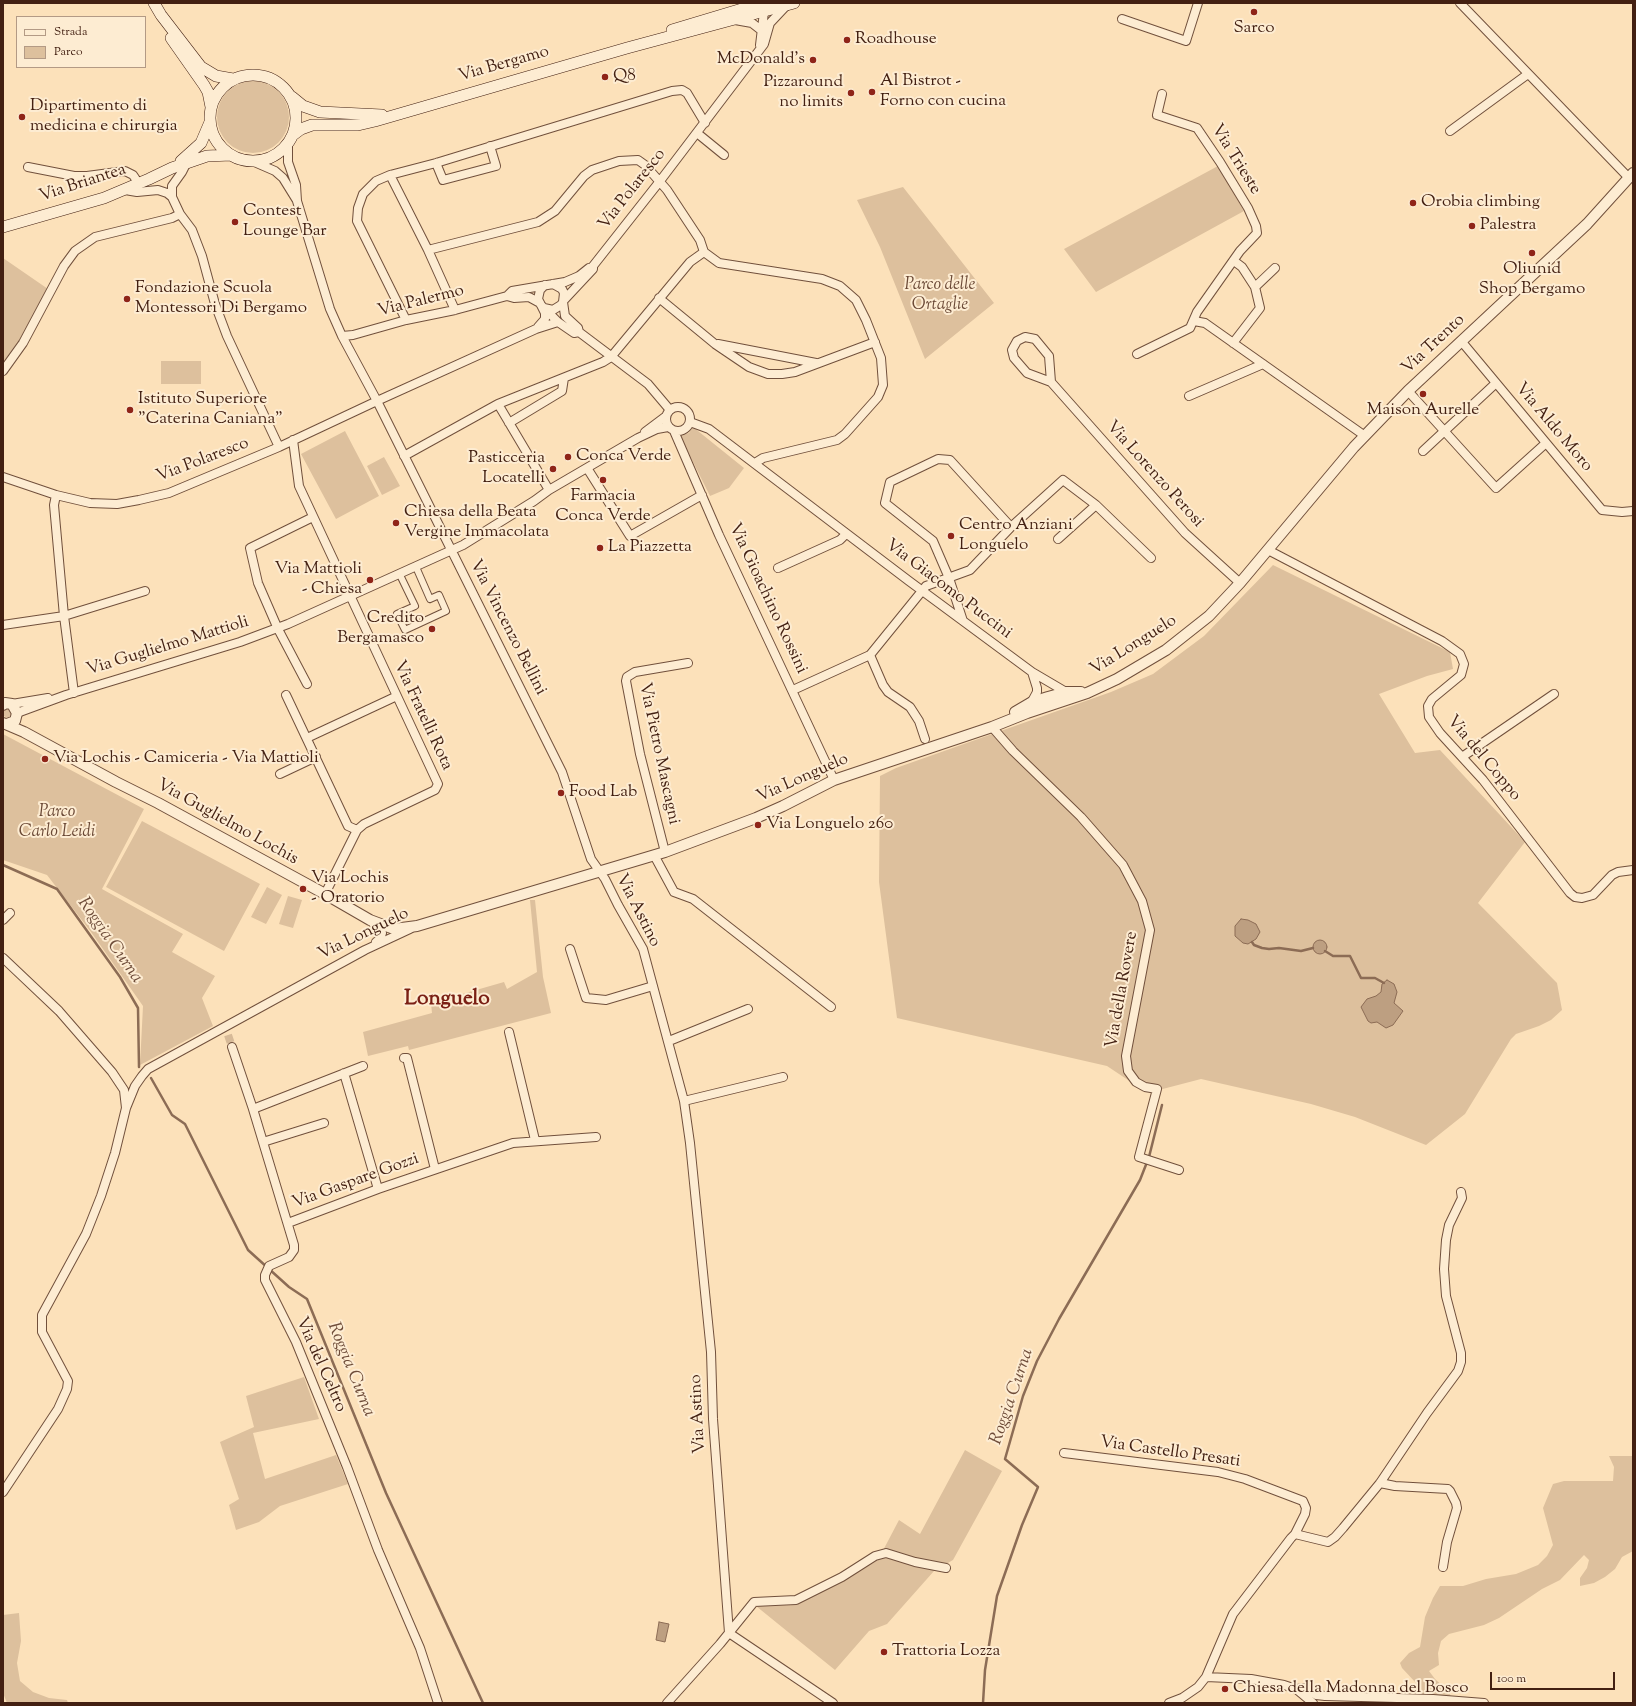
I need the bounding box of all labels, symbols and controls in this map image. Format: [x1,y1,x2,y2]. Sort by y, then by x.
marker: Sarco [1249,7,1259,17]
legend [16,16,146,68]
place label: Sarco [1233,19,1275,39]
text: Strada [54,23,87,41]
place label: Roadhouse [855,30,937,50]
marker: Roadhouse [842,35,852,45]
street label: Via Bergamo [456,42,552,88]
text: Parco [54,43,82,61]
place label: McDonald's [717,50,805,70]
marker: McDonald's [808,55,818,65]
place label: Q8 [613,67,636,87]
marker: Q8 [600,72,610,82]
place label: Al Bistrot - Forno con cucina [880,72,1006,112]
place label: Pizzaround no limits [763,73,843,113]
marker: Al Bistrot - Forno con cucina [867,87,877,97]
marker: Pizzaround no limits [846,88,856,98]
place label: Dipartimento di medicina e chirurgia [30,97,178,137]
marker: Dipartimento di medicina e chirurgia [17,112,27,122]
street label: Via Trieste [1205,121,1265,199]
street label: Via Polaresco [595,145,671,235]
street label: Via Briantea [37,160,129,208]
place label: Orobia climbing [1421,193,1540,213]
marker: Orobia climbing [1408,198,1418,208]
place label: Contest Lounge Bar [243,202,327,242]
place label: Palestra [1480,216,1536,236]
marker: Contest Lounge Bar [230,217,240,227]
marker: Palestra [1467,221,1477,231]
marker: Oliunid Shop Bergamo [1527,248,1537,258]
place label: Oliunid Shop Bergamo [1479,260,1585,300]
park label: Parco delle Ortaglie [905,276,975,316]
place label: Fondazione Scuola Montessori Di Bergamo [135,279,307,319]
street label: Via Palermo [376,281,466,323]
marker: Fondazione Scuola Montessori Di Bergamo [122,294,132,304]
street label: Via Trento [1398,311,1470,379]
street label: Via Aldo Moro [1510,379,1596,477]
marker: Maison Aurelle [1418,389,1428,399]
place label: Istituto Superiore "Caterina Caniana" [138,390,283,430]
place label: Maison Aurelle [1367,401,1479,421]
marker: Istituto Superiore "Caterina Caniana" [125,405,135,415]
street label: Via Lorenzo Perosi [1101,418,1207,532]
street label: Via Polaresco [154,434,252,488]
place label: Conca Verde [576,447,671,467]
place label: Pasticceria Locatelli [468,449,545,489]
marker: Conca Verde [563,452,573,462]
marker: Pasticceria Locatelli [548,464,558,474]
marker: Farmacia Conca Verde [598,475,608,485]
place label: Farmacia Conca Verde [555,487,651,527]
place label: Chiesa della Beata Vergine Immacolata [404,503,549,543]
place label: Centro Anziani Longuelo [959,516,1073,556]
marker: Chiesa della Beata Vergine Immacolata [391,518,401,528]
street label: Via Gioachino Rossini [723,520,811,678]
marker: Centro Anziani Longuelo [946,531,956,541]
street label: Via Giacomo Puccini [881,536,1015,644]
place label: La Piazzetta [608,538,692,558]
marker: La Piazzetta [595,543,605,553]
street label: Via Vincenzo Bellini [464,557,550,699]
place label: Via Mattioli - Chiesa [275,560,362,600]
marker: Via Mattioli - Chiesa [365,575,375,585]
place label: Credito Bergamasco [337,609,424,649]
street label: Via Longuelo [1087,611,1181,681]
street label: Via Guglielmo Mattioli [85,613,251,681]
marker: Credito Bergamasco [427,624,437,634]
street label: Via Fratelli Rota [388,658,456,774]
street label: Via Pietro Mascagni [633,681,683,827]
street label: Via del Coppo [1441,712,1525,806]
place label: Via Lochis - Camiceria - Via Mattioli [53,749,319,769]
street label: Via Longuelo [754,750,852,808]
marker: Via Lochis - Camiceria - Via Mattioli [40,754,50,764]
street label: Via Guglielmo Lochis [153,776,301,870]
place label: Food Lab [569,783,637,803]
marker: Food Lab [556,788,566,798]
park label: Parco Carlo Leidi [19,803,95,843]
place label: Via Longuelo 260 [766,815,893,835]
marker: Via Longuelo 260 [753,820,763,830]
place label: Via Lochis - Oratorio [311,869,389,909]
street label: Via Astino [610,871,664,951]
marker: Via Lochis - Oratorio [298,884,308,894]
water label: Roggia Curna [72,894,146,988]
street label: Via Longuelo [315,904,413,966]
street label: Via della Rovere [1103,930,1143,1050]
district label: Longuelo [404,987,490,1013]
street label: Via Gaspare Gozzi [290,1150,422,1214]
street label: Via del Celtro [290,1314,350,1416]
water label: Roggia Curna [321,1320,379,1420]
water label: Roggia Curna [987,1346,1039,1448]
street label: Via Astino [687,1374,711,1454]
street label: Via Castello Presati [1099,1433,1241,1473]
place label: Trattoria Lozza [892,1642,1000,1662]
marker: Trattoria Lozza [879,1647,889,1657]
scale bar [1492,1664,1617,1690]
text: 100 m [1497,1670,1526,1688]
place label: Chiesa della Madonna del Bosco [1233,1679,1469,1699]
marker: Chiesa della Madonna del Bosco [1220,1684,1230,1694]

